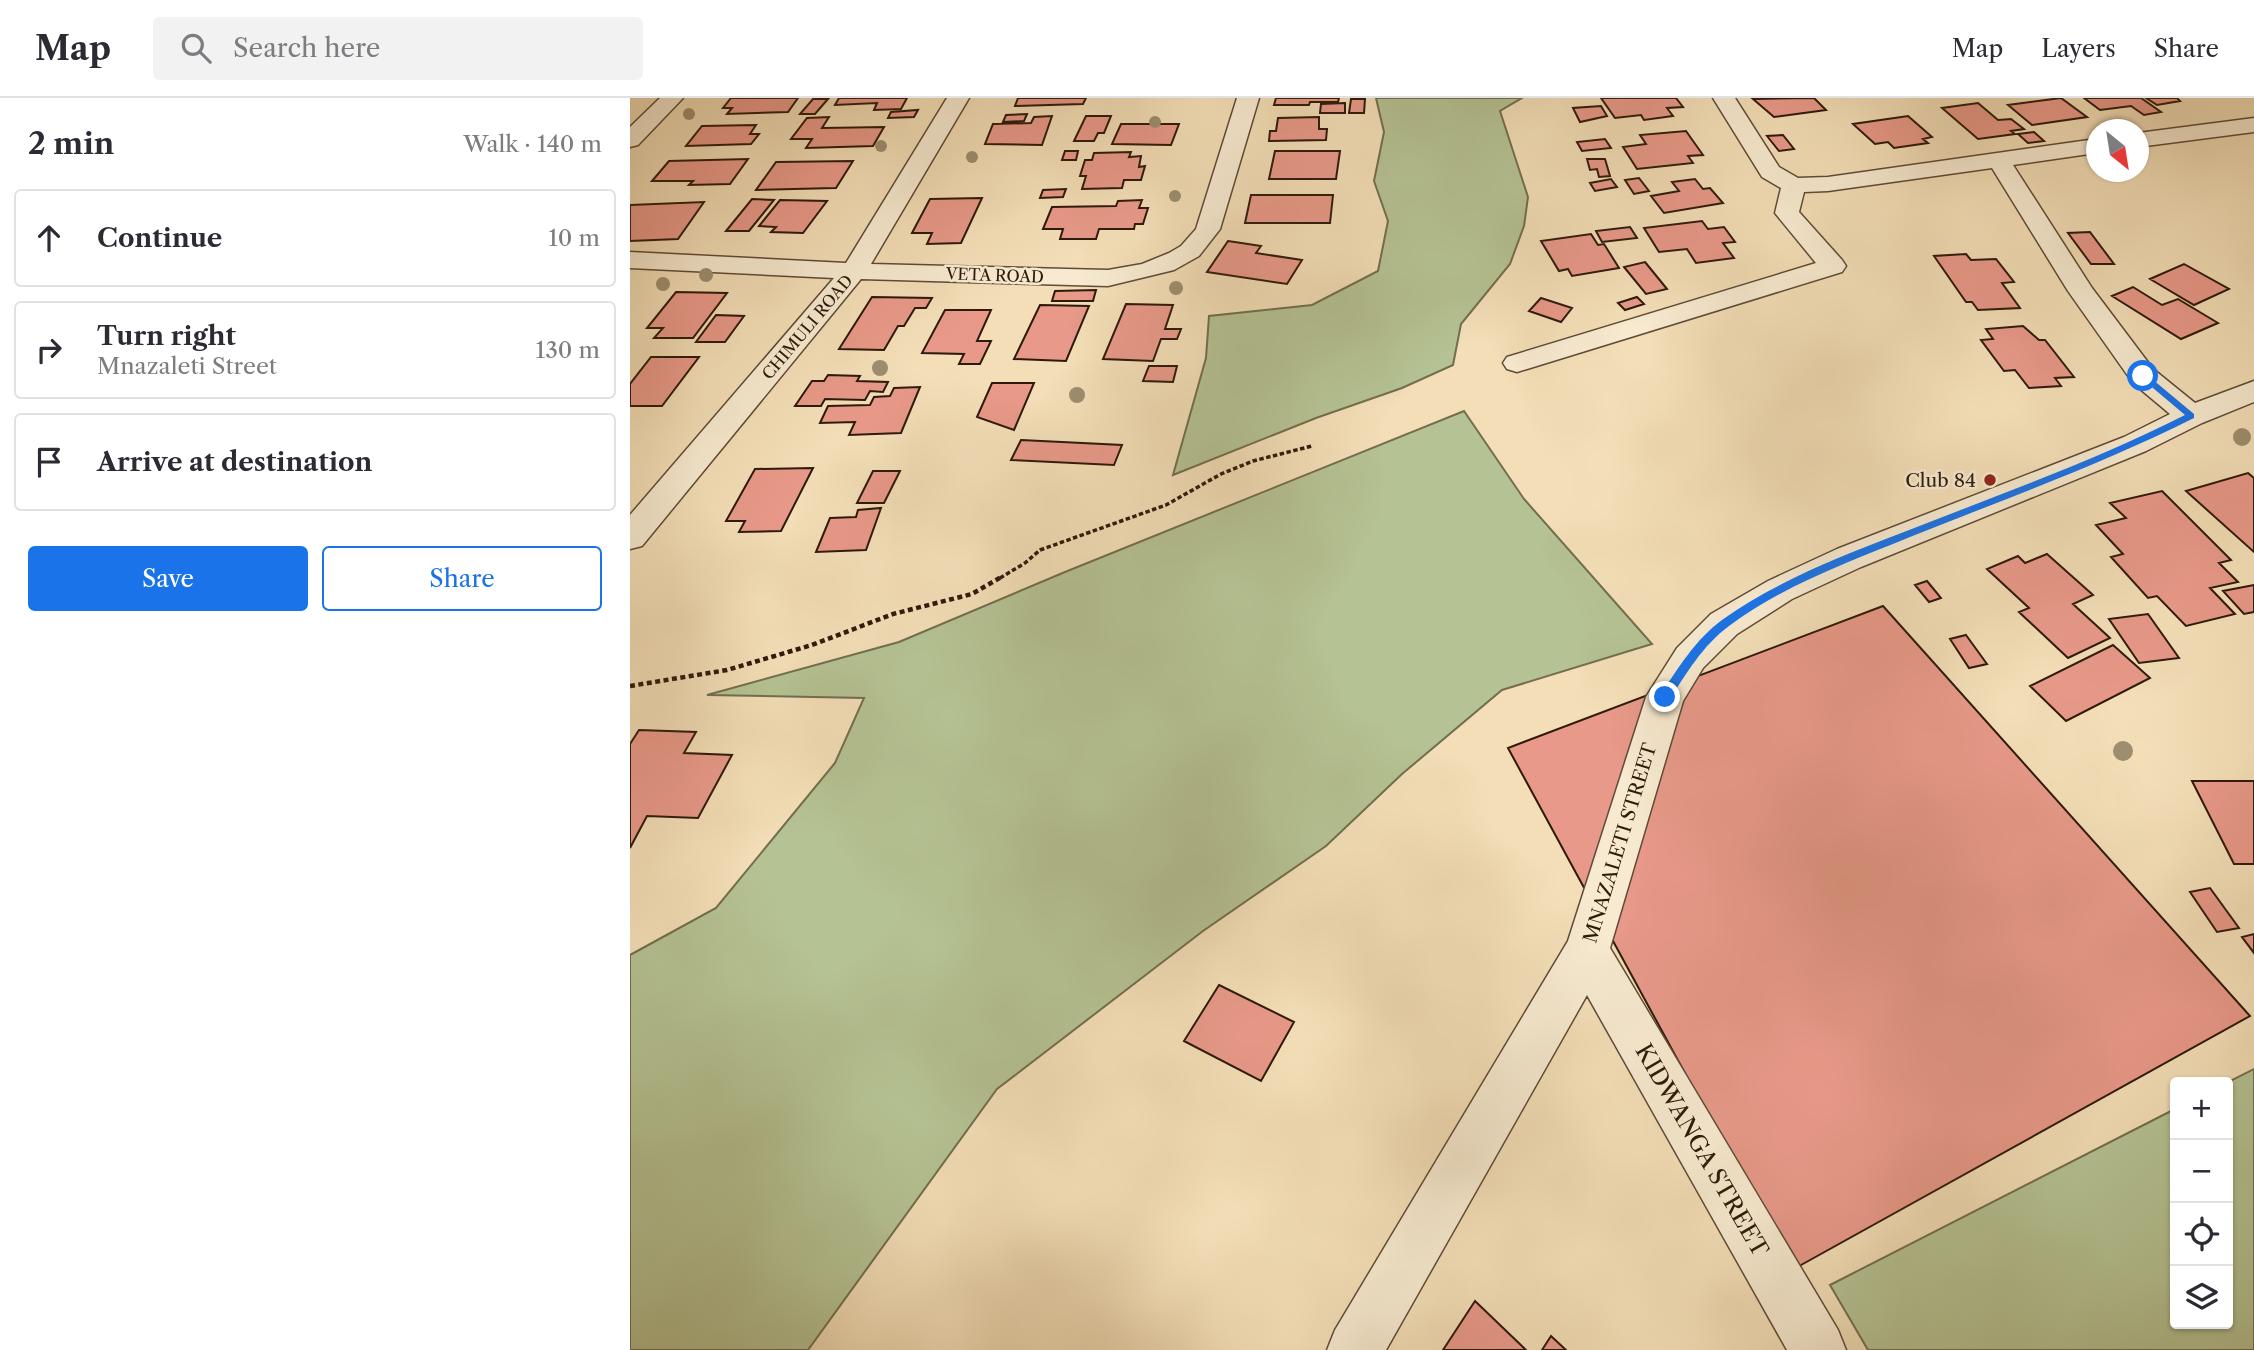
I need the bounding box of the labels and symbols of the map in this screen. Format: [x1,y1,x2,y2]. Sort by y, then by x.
north arrow [2086,119,2149,182]
street label: VETA ROAD [945,263,1044,287]
street label: CHIMULI ROAD [757,271,857,383]
route start [2127,360,2158,391]
place label: Club 84 [1905,469,1976,492]
marker: Club 84 [1982,472,1998,488]
route end [1649,681,1680,712]
street label: MNAZALETI STREET [1579,740,1662,946]
street label: KIDWANGA STREET [1630,1039,1775,1262]

